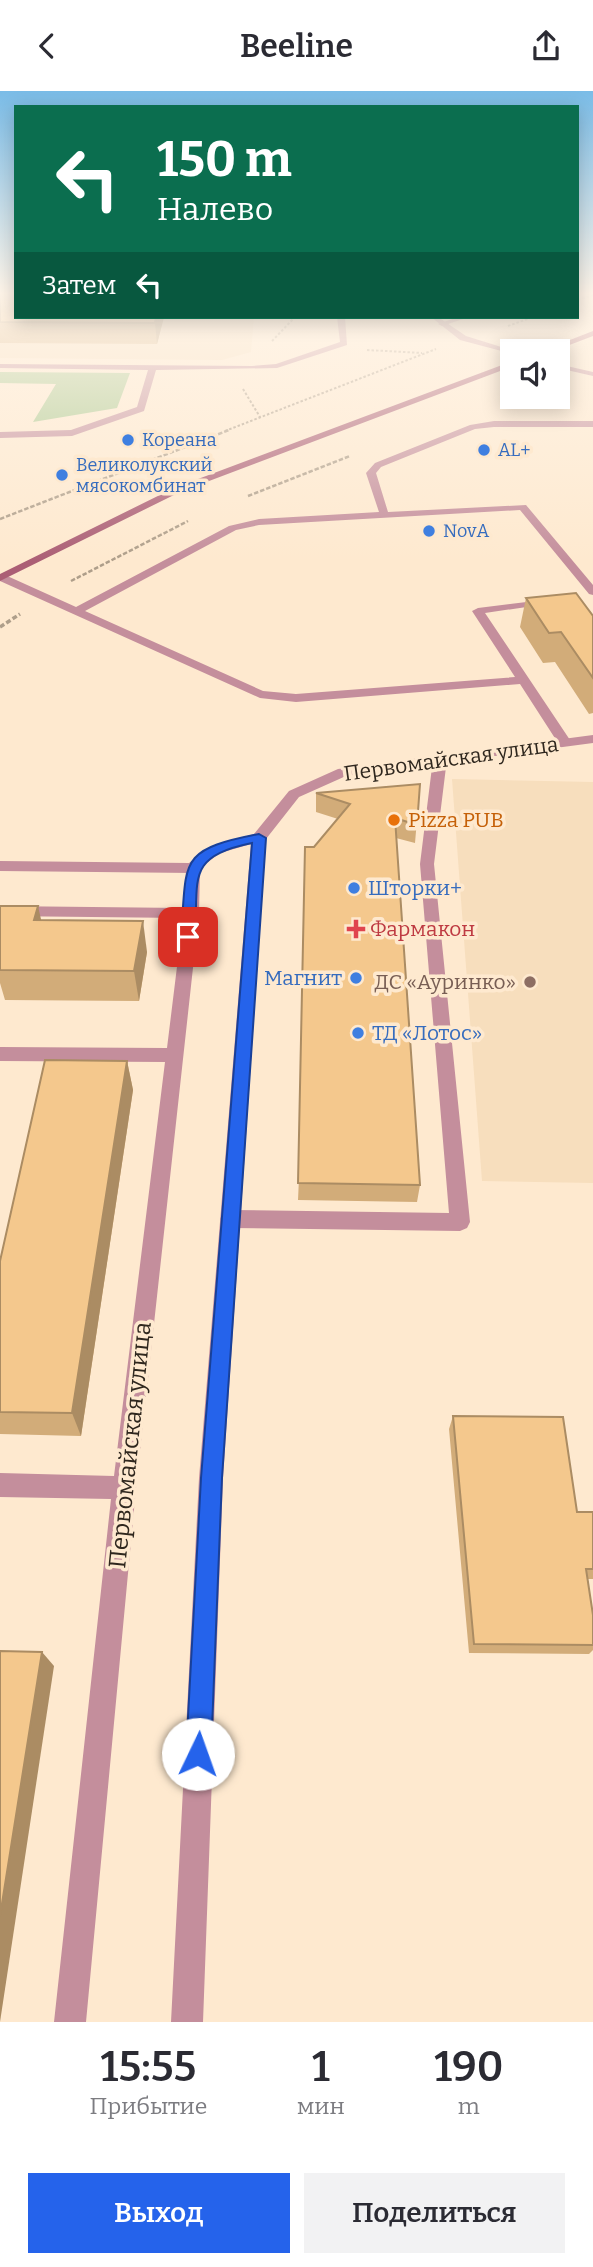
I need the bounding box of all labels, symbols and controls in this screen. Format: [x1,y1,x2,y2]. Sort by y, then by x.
icon: back [28,27,66,65]
text: Beeline [240,27,353,65]
icon: share [527,27,565,65]
text: 150 m [157,130,292,189]
icon: left [42,133,133,224]
text: Налево [157,190,273,228]
icon: left [130,266,168,304]
text: Затем [42,270,116,301]
map controls [500,339,570,409]
button: sound [500,339,570,409]
place label: Кореана [142,429,217,451]
marker: Кореана [120,432,136,448]
place label: AL+ [498,439,530,461]
marker: AL+ [476,442,492,458]
place label: Великолукский мясокомбинат [76,454,213,497]
marker: Великолукский мясокомбинат [54,467,70,483]
place label: NovA [443,520,489,542]
marker: NovA [421,523,437,539]
street label: Первомайская улица [342,731,561,787]
place label: Pizza PUB [408,807,504,833]
marker: Pizza PUB [386,812,402,828]
place label: Шторки+ [368,875,462,901]
marker: Шторки+ [346,880,362,896]
pin [158,907,218,967]
place label: Фармакон [370,916,475,942]
icon: arrive [169,918,207,956]
marker: Фармакон [348,921,364,937]
place label: Магнит [264,965,342,991]
place label: ДС «Ауринко» [375,969,516,995]
marker: Магнит [348,970,364,986]
marker: ДС «Ауринко» [522,974,538,990]
place label: ТД «Лотос» [372,1020,482,1046]
marker: ТД «Лотос» [350,1025,366,1041]
street label: Первомайская улица [103,1320,157,1570]
position arrow [161,1717,235,1791]
text: 15:55 [101,2042,196,2092]
text: 1 [312,2042,330,2092]
text: 190 [434,2042,503,2092]
text: Прибытие [90,2092,207,2120]
text: мин [297,2092,345,2120]
text: m [458,2092,480,2120]
button: Выход [28,2173,290,2253]
button: Поделиться [304,2173,565,2253]

